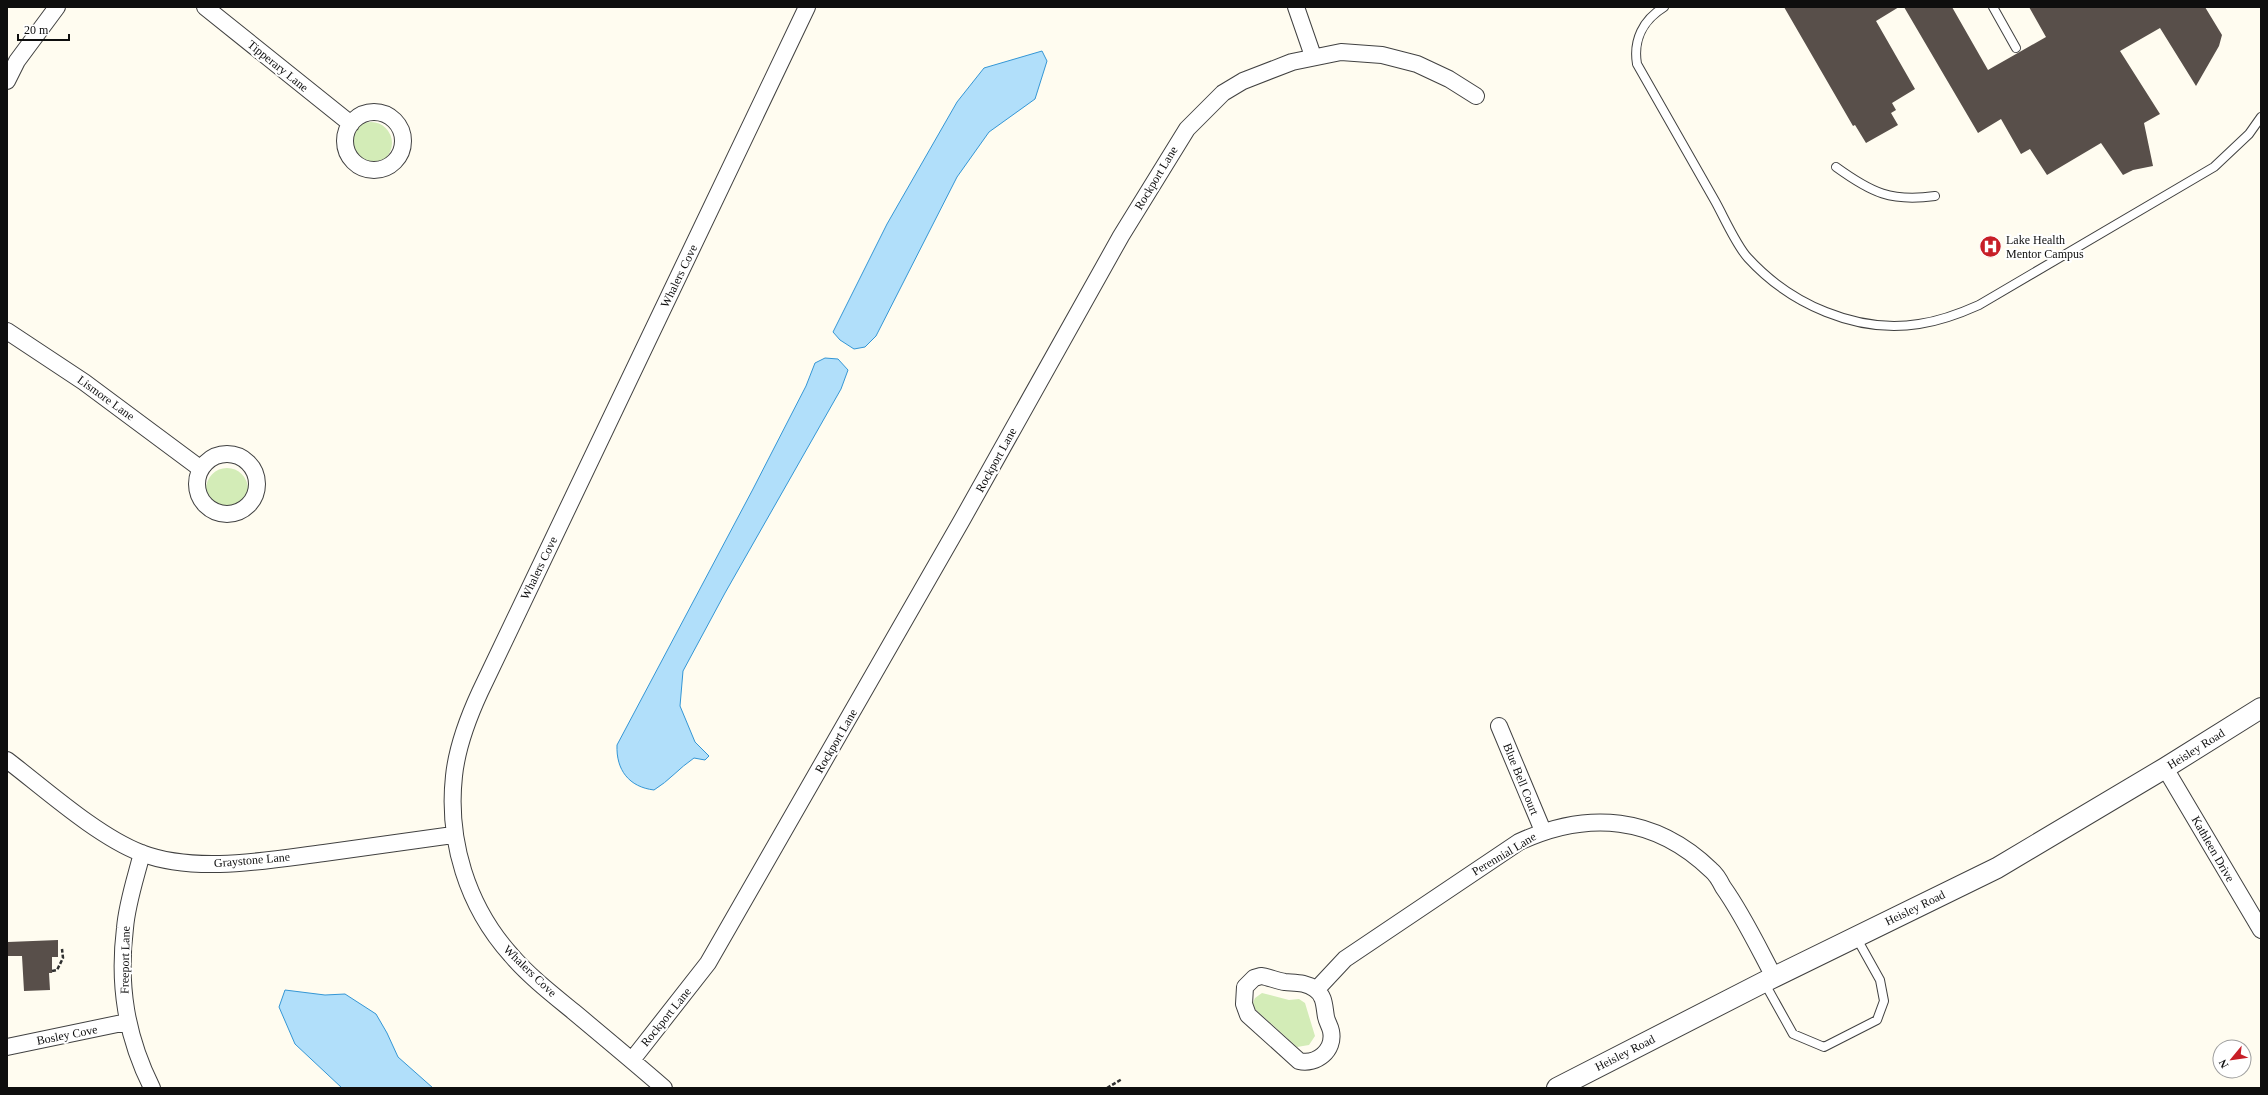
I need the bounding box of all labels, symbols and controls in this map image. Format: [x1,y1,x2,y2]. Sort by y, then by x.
scale bar [18,16,69,42]
text: 20 m [24,23,49,37]
street label: Tipperary Lane [245,37,311,95]
street label: Rockport Lane [1132,144,1180,212]
place label: Lake Health Mentor Campus [2006,233,2084,261]
hospital icon: Lake Health Mentor Campus [1977,234,2003,260]
street label: Whalers Cove [658,242,700,310]
street label: Lismore Lane [75,373,137,423]
street label: Rockport Lane [973,425,1019,495]
street label: Whalers Cove [518,534,560,602]
street label: Rockport Lane [812,706,860,776]
street label: Heisley Road [2165,726,2227,772]
street label: Blue Bell Court [1500,741,1542,817]
street label: Kathleen Drive [2189,814,2237,884]
street label: Perennial Lane [1469,829,1539,879]
street label: Graystone Lane [213,850,291,870]
street label: Heisley Road [1883,887,1947,929]
street label: Freeport Lane [117,926,133,994]
street label: Whalers Cove [501,942,559,1000]
street label: Rockport Lane [638,985,694,1049]
street label: Bosley Cove [35,1022,99,1048]
street label: Heisley Road [1593,1032,1657,1074]
north arrow [2212,1039,2252,1079]
text: N [2216,1057,2230,1070]

